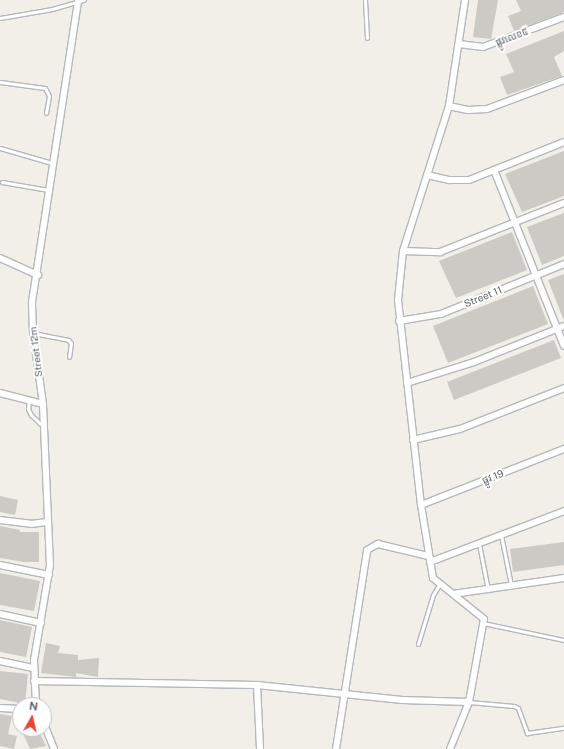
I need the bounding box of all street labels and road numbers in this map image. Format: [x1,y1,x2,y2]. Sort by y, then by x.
street label: ផ្លូវលេខ៥ [494,25,530,49]
street label: Street 11 [462,284,504,310]
street label: Street 12m [27,326,45,378]
street label: ផ្លូវ 19 [480,467,506,487]

